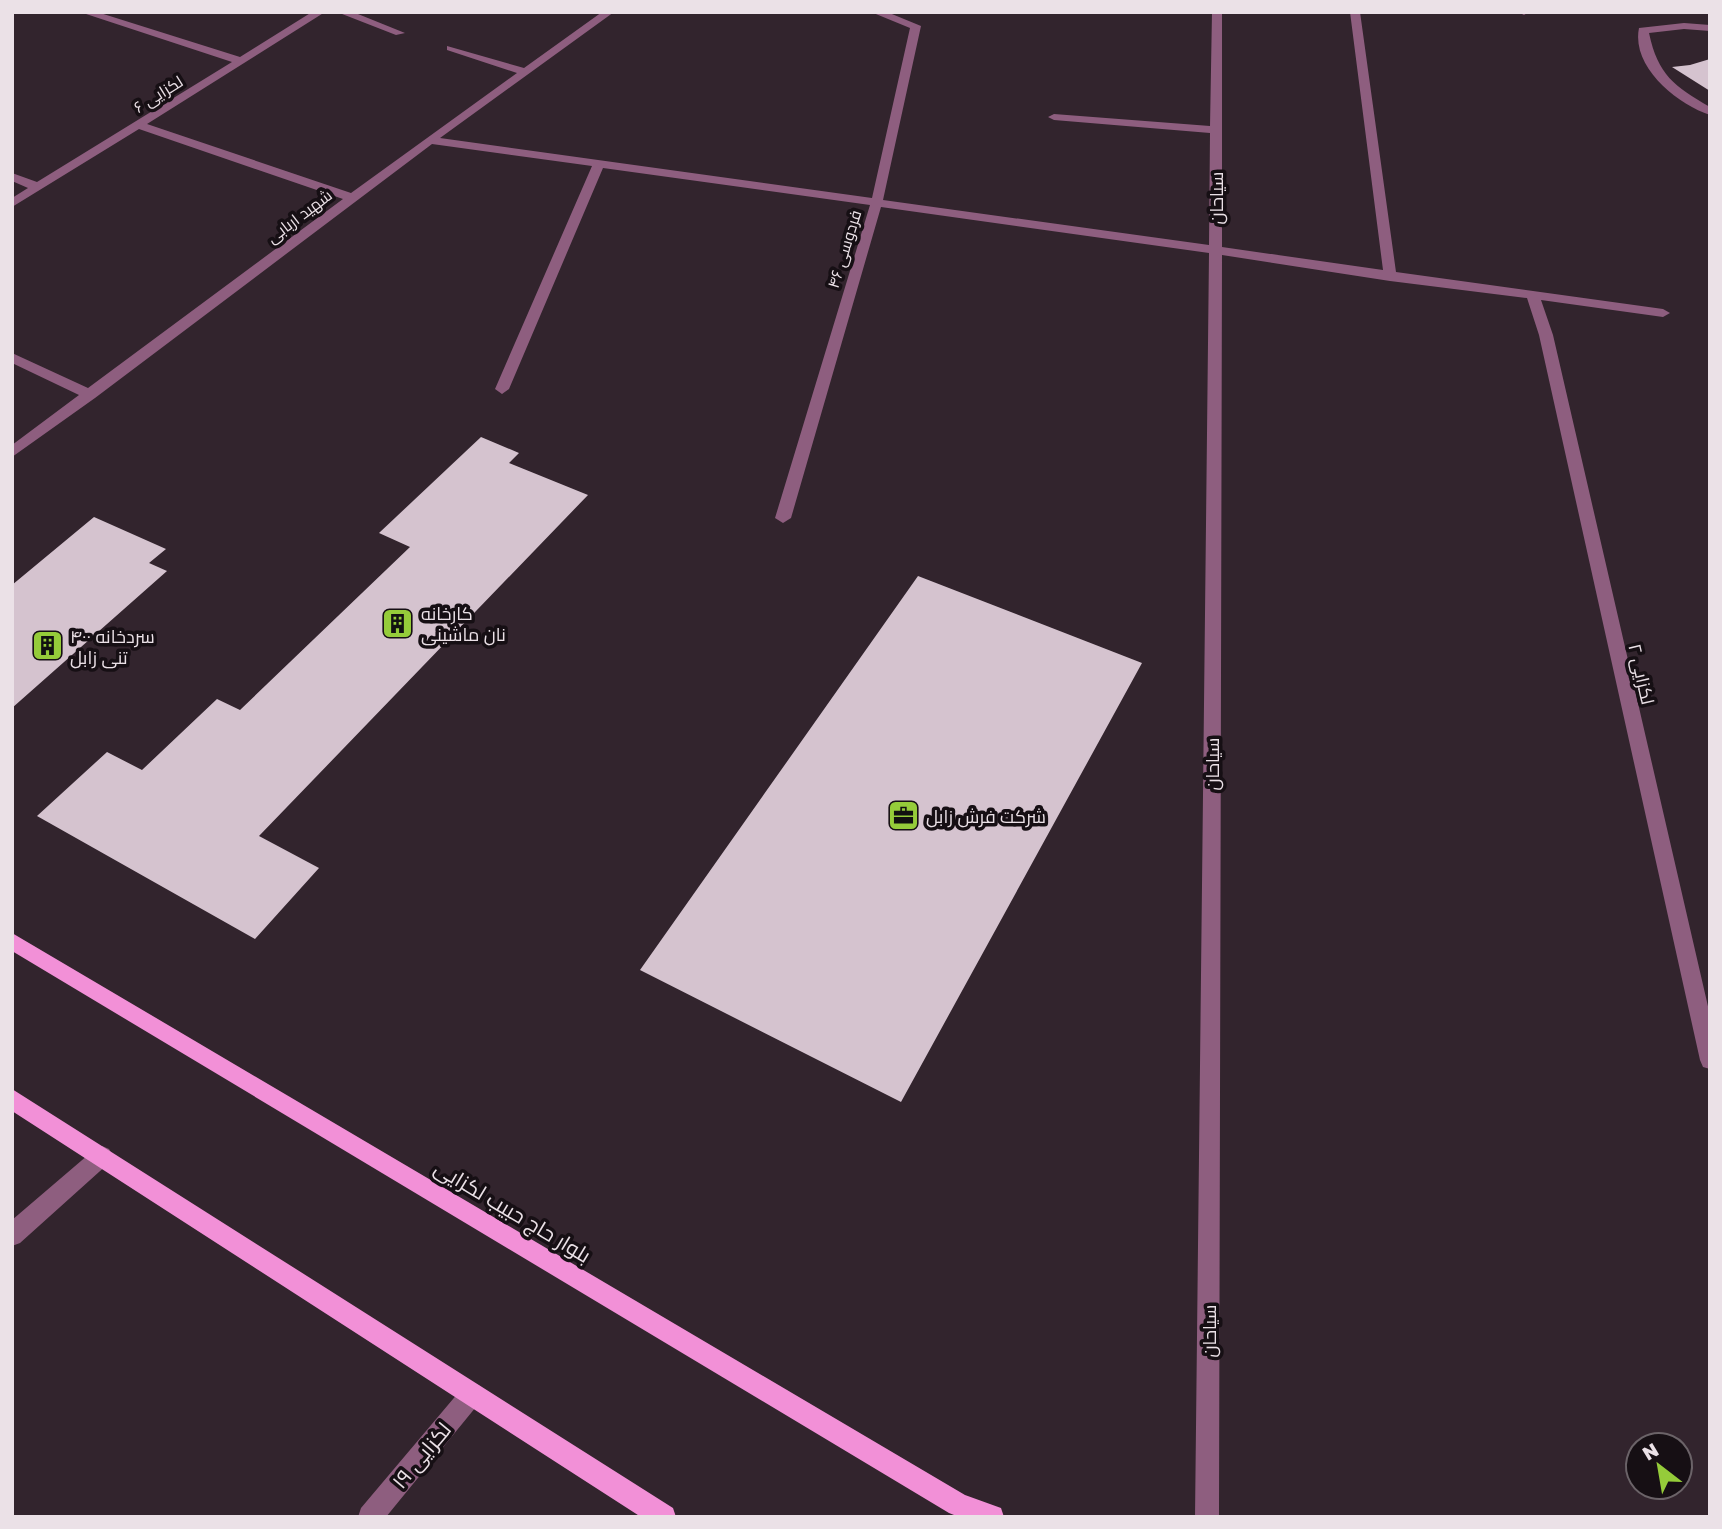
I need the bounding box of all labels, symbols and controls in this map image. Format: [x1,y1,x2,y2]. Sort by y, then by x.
street label: لکزایی ۶ [130,71,187,118]
street label: سیاحان [1205,172,1228,224]
street label: شهید اربابی [262,185,336,248]
street label: فردوسی ۴۶ [823,208,866,291]
place label: کارخانه نان ماشینی [421,602,506,646]
building icon: کارخانه نان ماشینی [381,606,415,640]
place label: سردخانه ۴۰۰ تنی زابل [70,625,155,669]
building icon: سردخانه ۴۰۰ تنی زابل [30,629,64,663]
street label: لکزایی ۲ [1623,641,1660,707]
street label: سیاحان [1201,738,1224,790]
office icon: شرکت فرش زابل [886,799,920,833]
place label: شرکت فرش زابل [926,805,1046,828]
street label: بلوار حاج حبیب لکزايی [429,1154,596,1270]
street label: سیاحان [1198,1305,1221,1357]
street label: لکزایی ۱۹ [386,1417,457,1494]
north arrow [1624,1431,1694,1501]
text: N [1638,1437,1662,1465]

